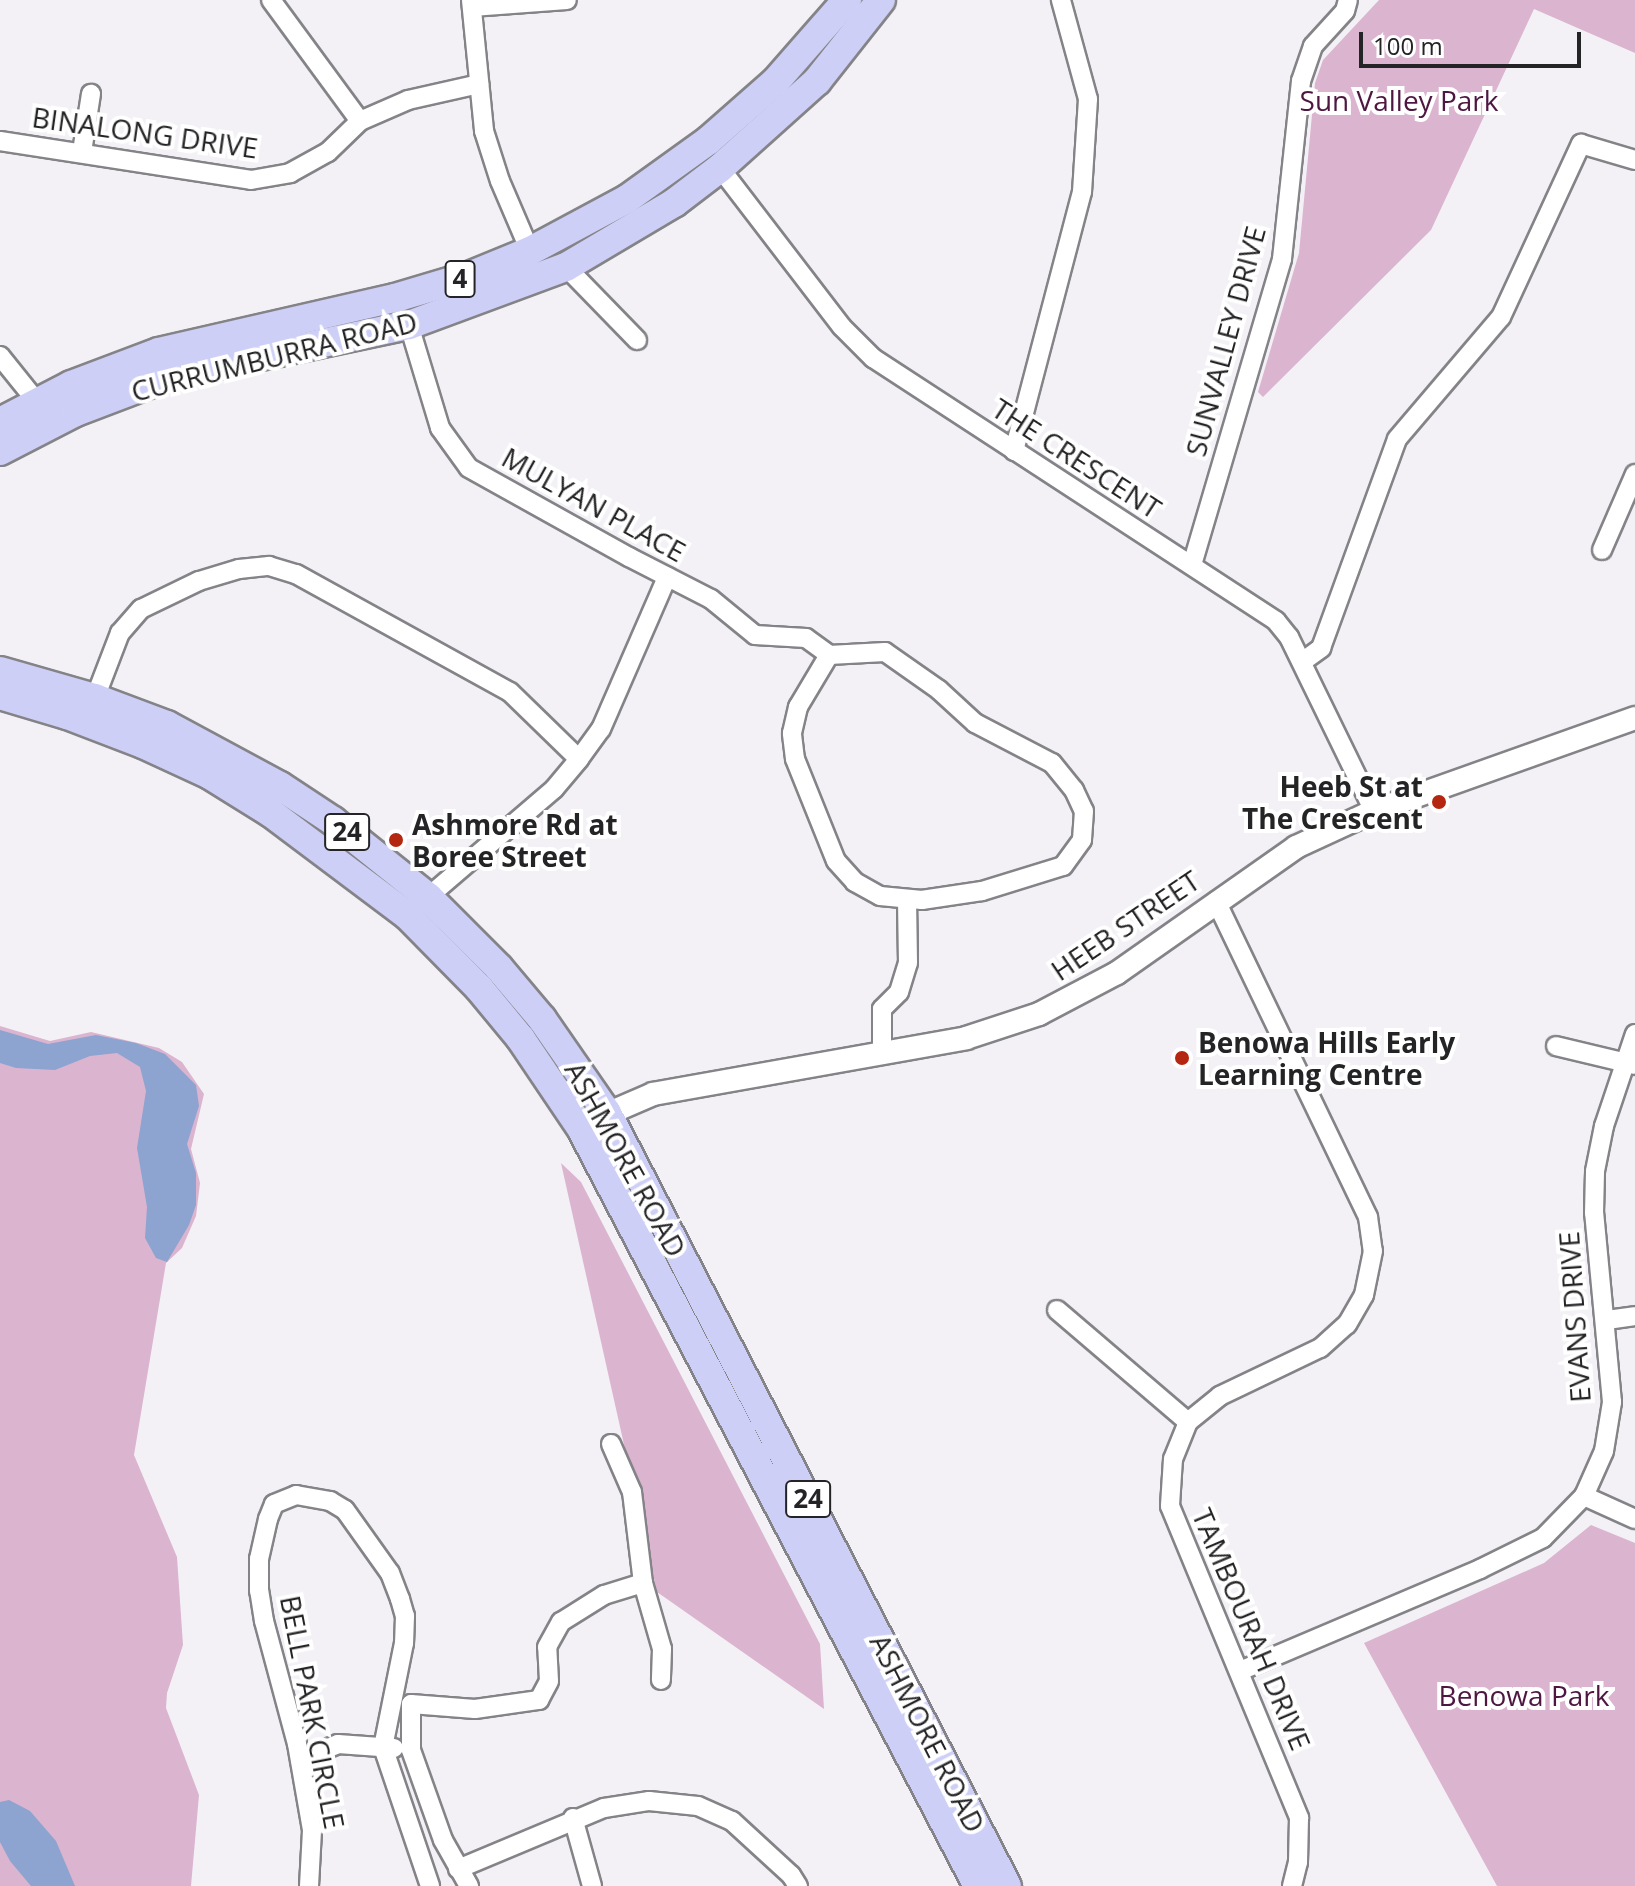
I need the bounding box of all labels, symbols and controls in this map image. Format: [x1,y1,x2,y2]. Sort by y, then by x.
scale bar [1363,16,1585,66]
text: 100 m [1373,29,1443,62]
park label: Sun Valley Park [1300,83,1498,117]
street label: BINALONG DRIVE [30,100,260,164]
street label: SUNVALLEY DRIVE [1178,222,1272,460]
road number: 4 [444,257,476,301]
street label: CURRUMBURRA ROAD [128,304,420,408]
street label: THE CRESCENT [986,391,1168,525]
street label: MULYAN PLACE [497,440,691,568]
place label: Heeb St at The Crescent [1242,769,1423,835]
marker: Heeb St at The Crescent [1430,793,1448,811]
place label: Ashmore Rd at Boree Street [412,807,618,873]
road number: 24 [323,810,371,854]
marker: Ashmore Rd at Boree Street [387,831,405,849]
street label: HEEB STREET [1044,863,1206,987]
place label: Benowa Hills Early Learning Centre [1198,1025,1455,1091]
marker: Benowa Hills Early Learning Centre [1173,1049,1191,1067]
street label: ASHMORE ROAD [558,1056,694,1262]
street label: EVANS DRIVE [1551,1230,1597,1404]
road number: 24 [784,1477,832,1521]
street label: TAMBOURAH DRIVE [1186,1503,1318,1755]
street label: BELL PARK CIRCLE [274,1592,352,1832]
street label: ASHMORE ROAD [864,1628,992,1838]
park label: Benowa Park [1439,1678,1609,1712]

